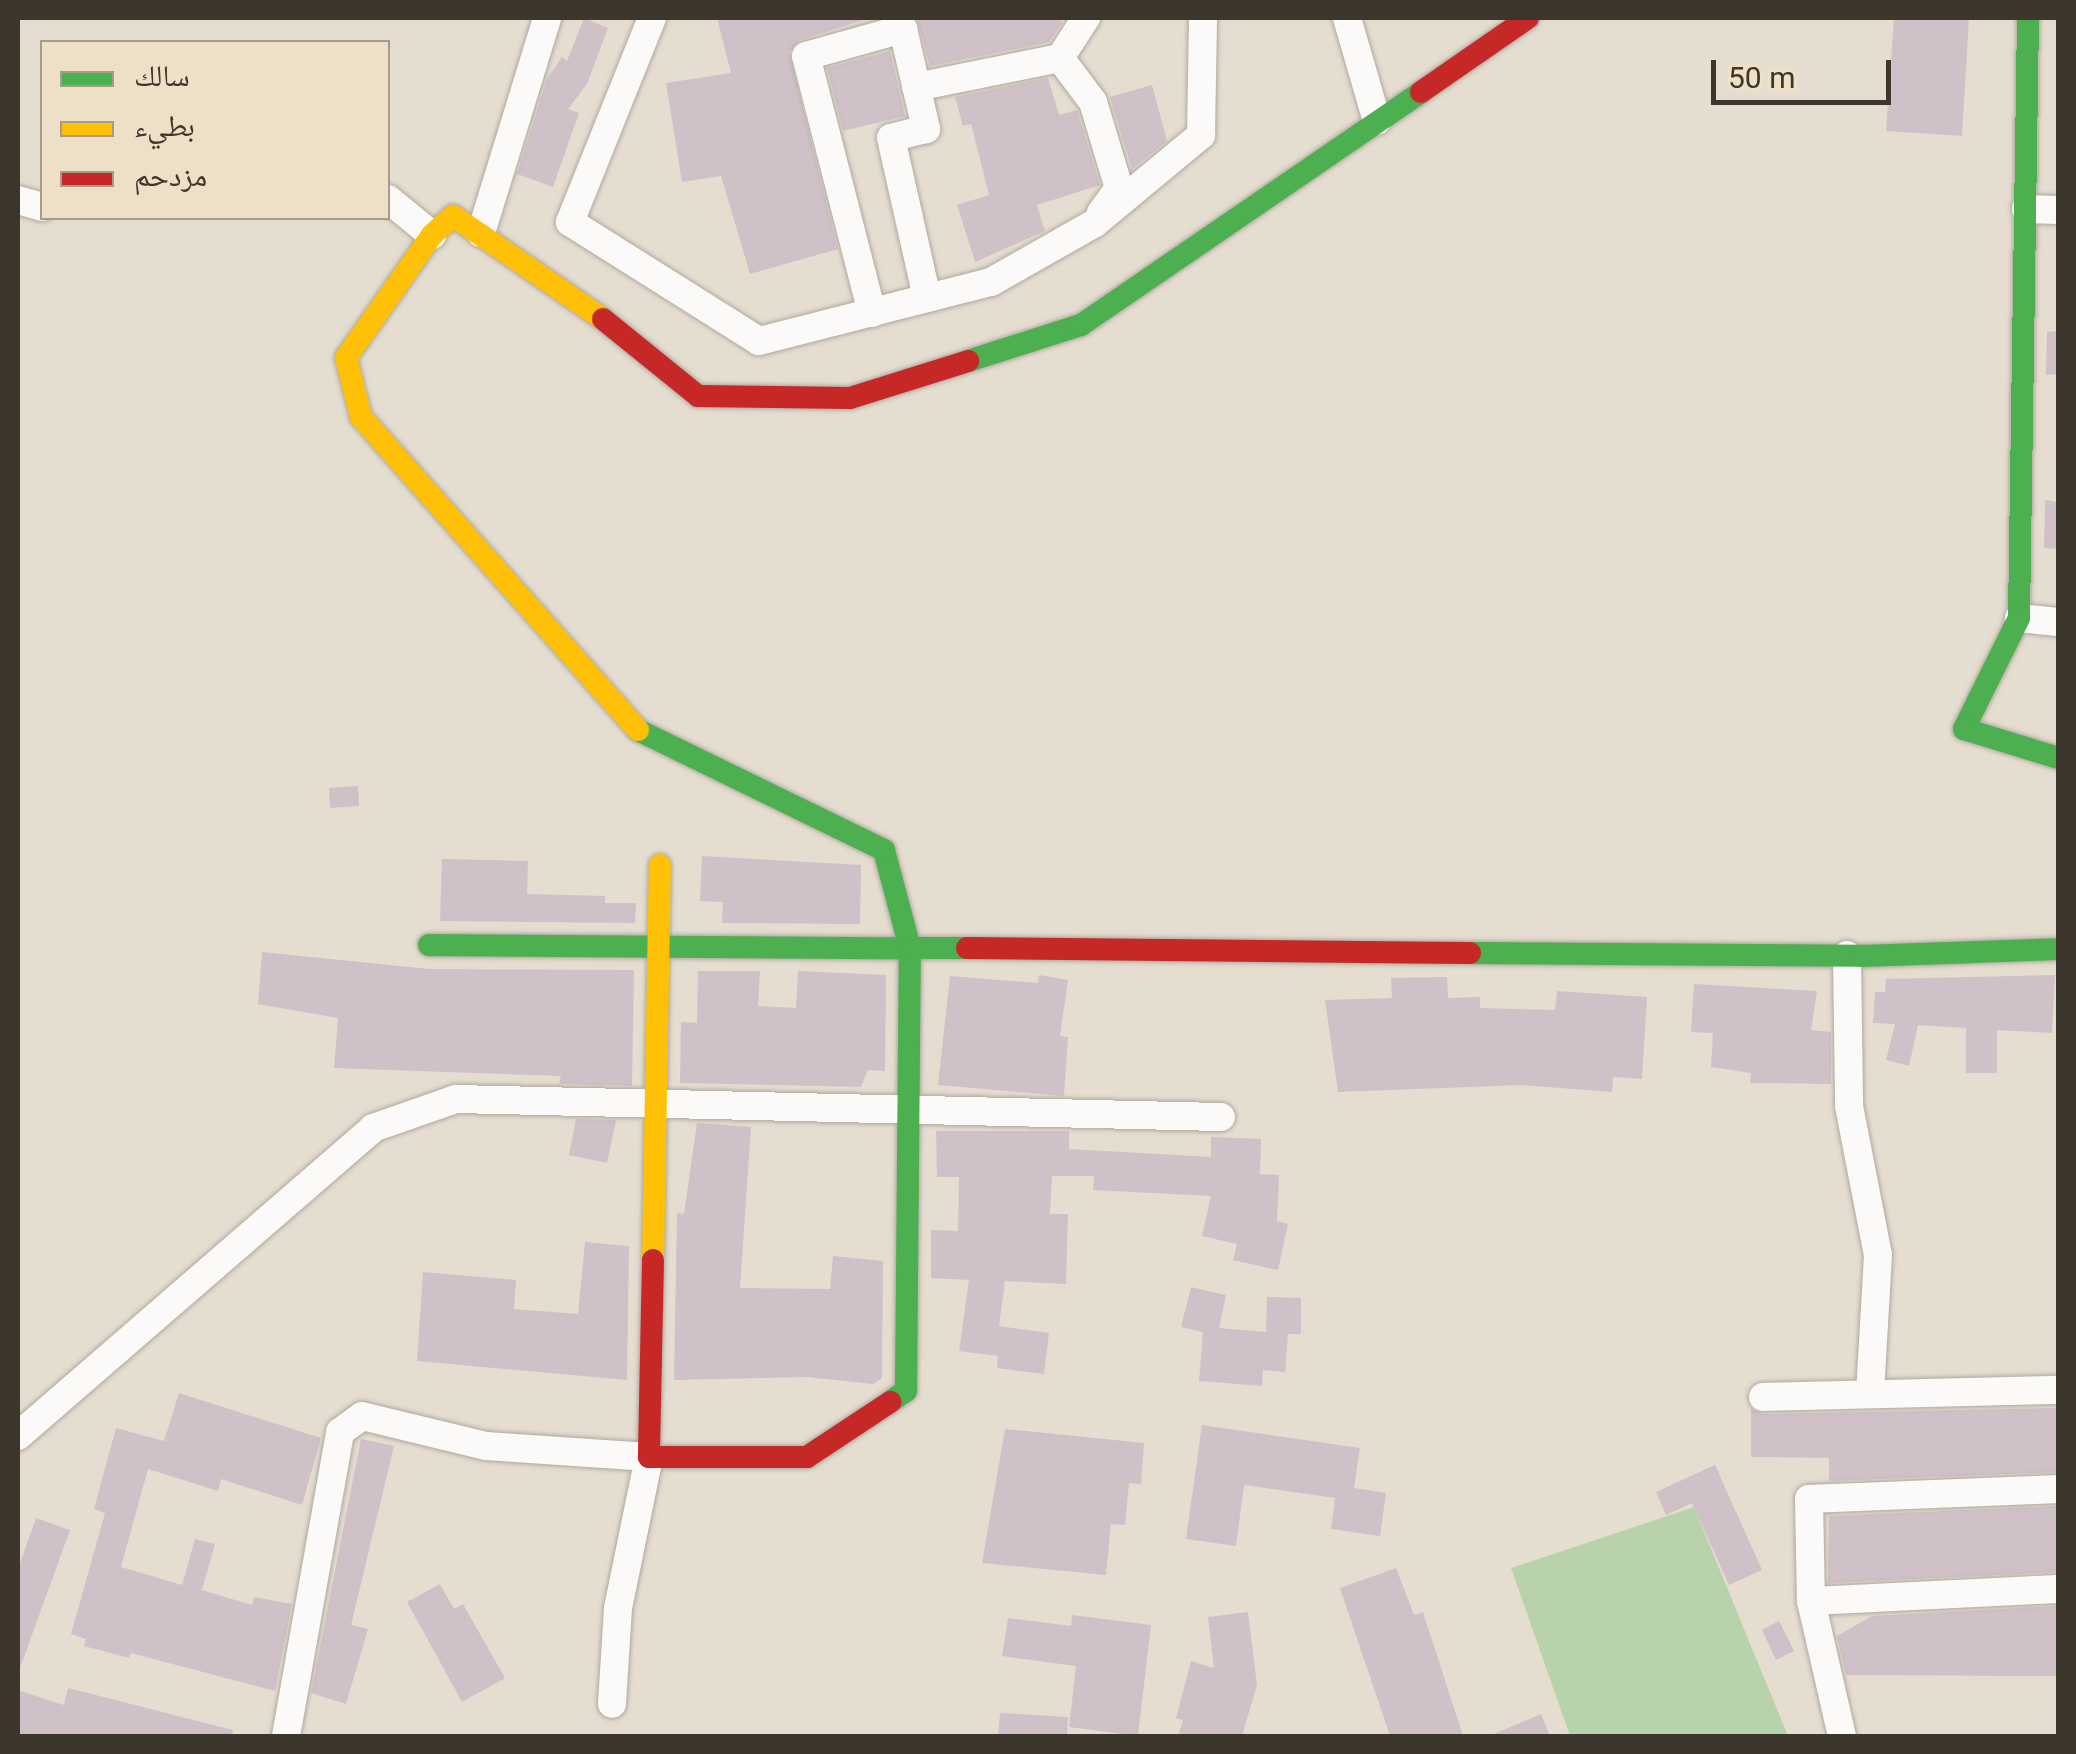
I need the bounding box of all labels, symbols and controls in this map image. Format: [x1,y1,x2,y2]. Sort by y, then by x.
legend [40,40,390,220]
scale bar [1716,40,1896,102]
text: سالك [134,58,190,93]
text: 50 m [1728,60,1795,95]
text: بطيء [134,108,195,143]
text: مزدحم [134,158,207,193]

